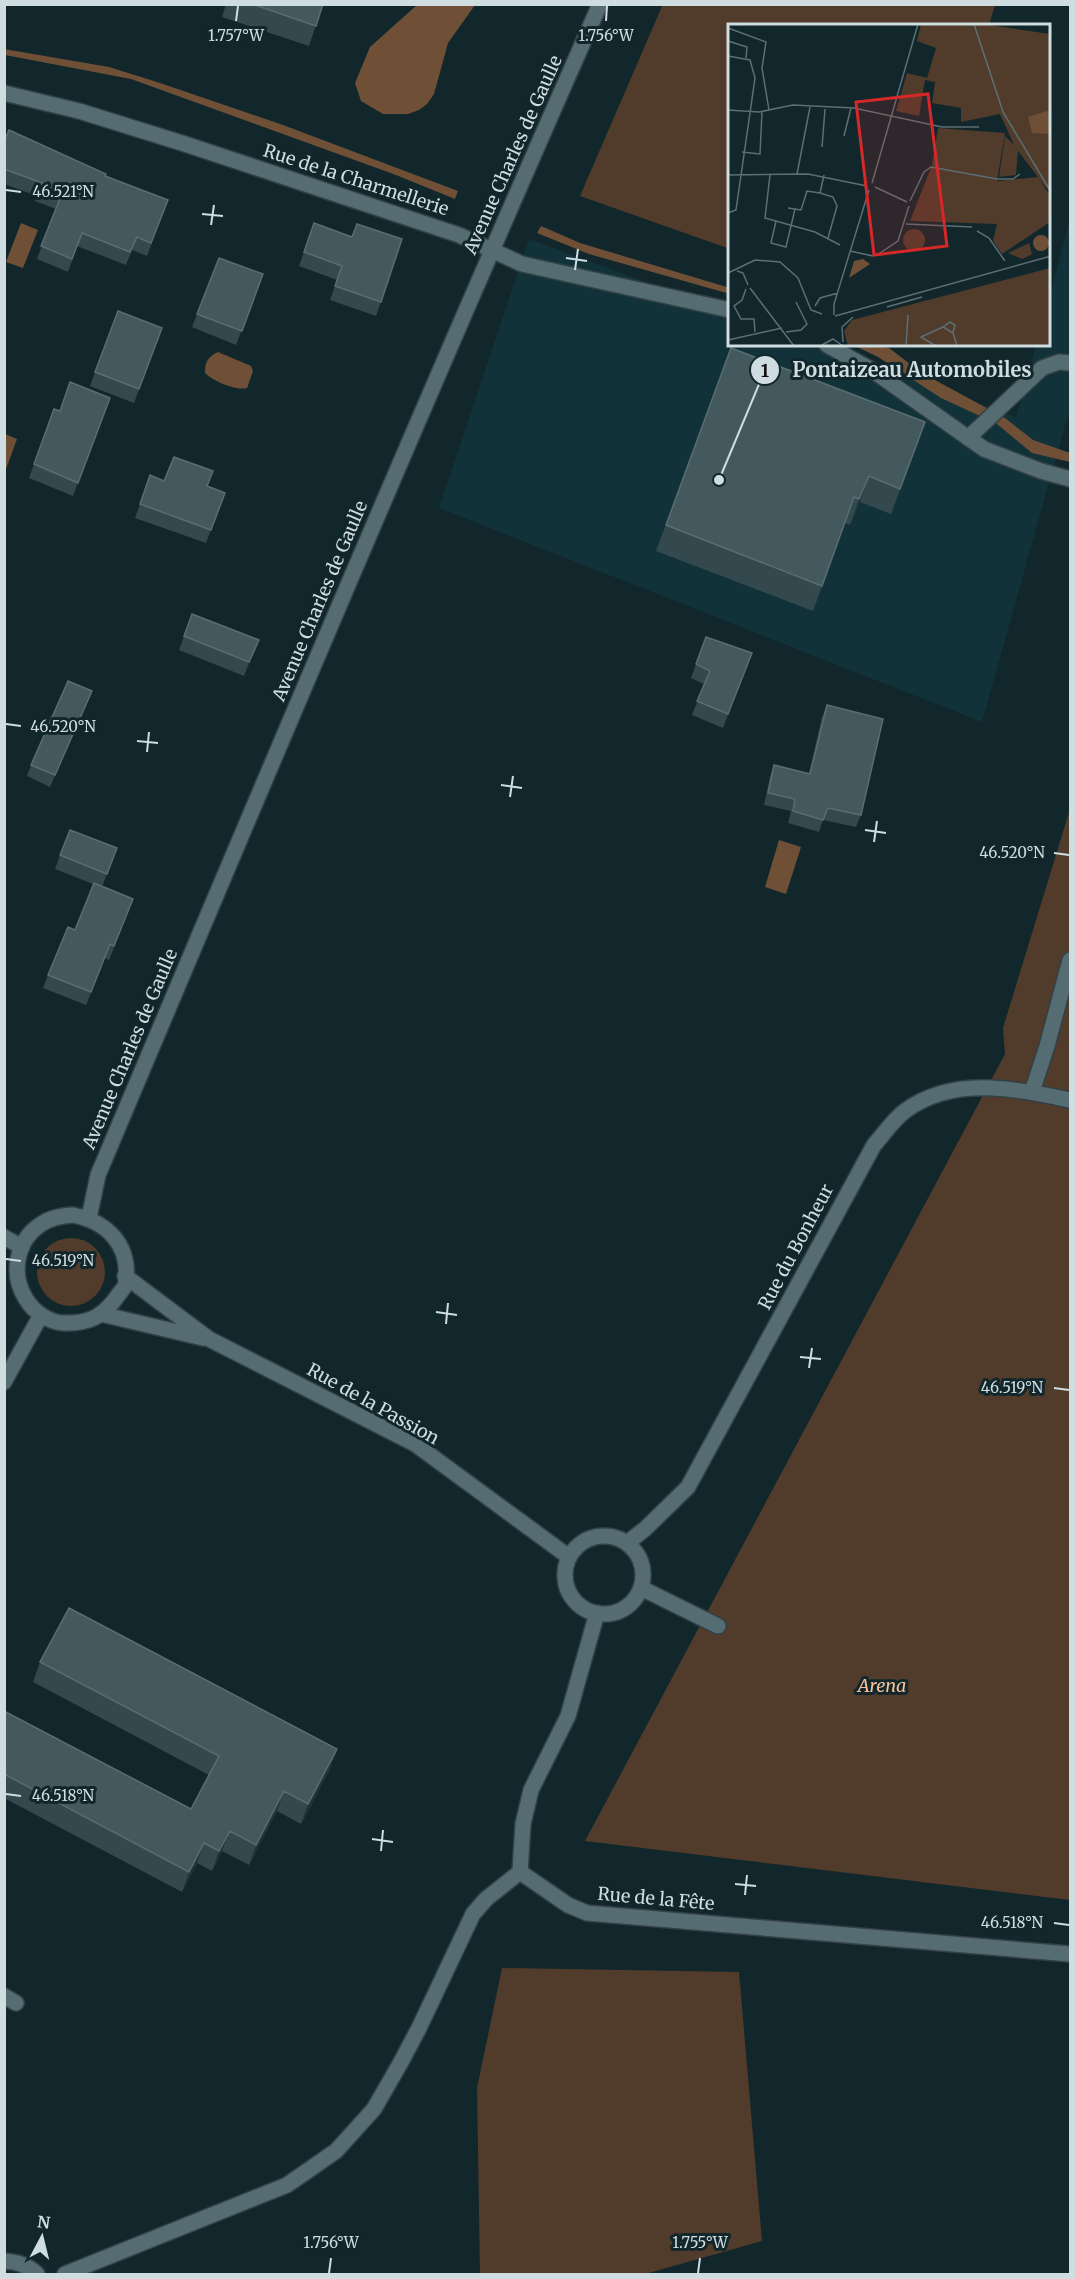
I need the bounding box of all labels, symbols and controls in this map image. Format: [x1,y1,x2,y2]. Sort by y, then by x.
inset map [728,24,1051,346]
text: 1.757°W [208,26,265,45]
text: 1.756°W [578,26,635,45]
street label: Avenue Charles de Gaulle [458,52,567,259]
street label: Rue de la Charmellerie [260,139,452,220]
text: 46.521°N [32,182,94,201]
callout: Pontaizeau Automobiles [750,351,1043,389]
text: Pontaizeau Automobiles [792,357,1032,382]
text: 1 [761,359,769,382]
street label: Avenue Charles de Gaulle [266,497,372,705]
text: 46.520°N [30,717,96,736]
text: 46.520°N [979,843,1045,862]
street label: Avenue Charles de Gaulle [76,945,182,1153]
street label: Rue du Bonheur [753,1180,838,1314]
text: 46.519°N [32,1251,95,1270]
street label: Rue de la Passion [303,1358,444,1450]
text: 46.519°N [981,1378,1044,1397]
park label: Arena [856,1674,906,1697]
text: 46.518°N [32,1786,95,1805]
street label: Rue de la Fête [597,1882,715,1915]
text: 46.518°N [981,1913,1044,1932]
north arrow [12,2207,72,2267]
text: N [36,2211,52,2233]
text: 1.756°W [303,2233,360,2252]
text: 1.755°W [672,2233,729,2252]

